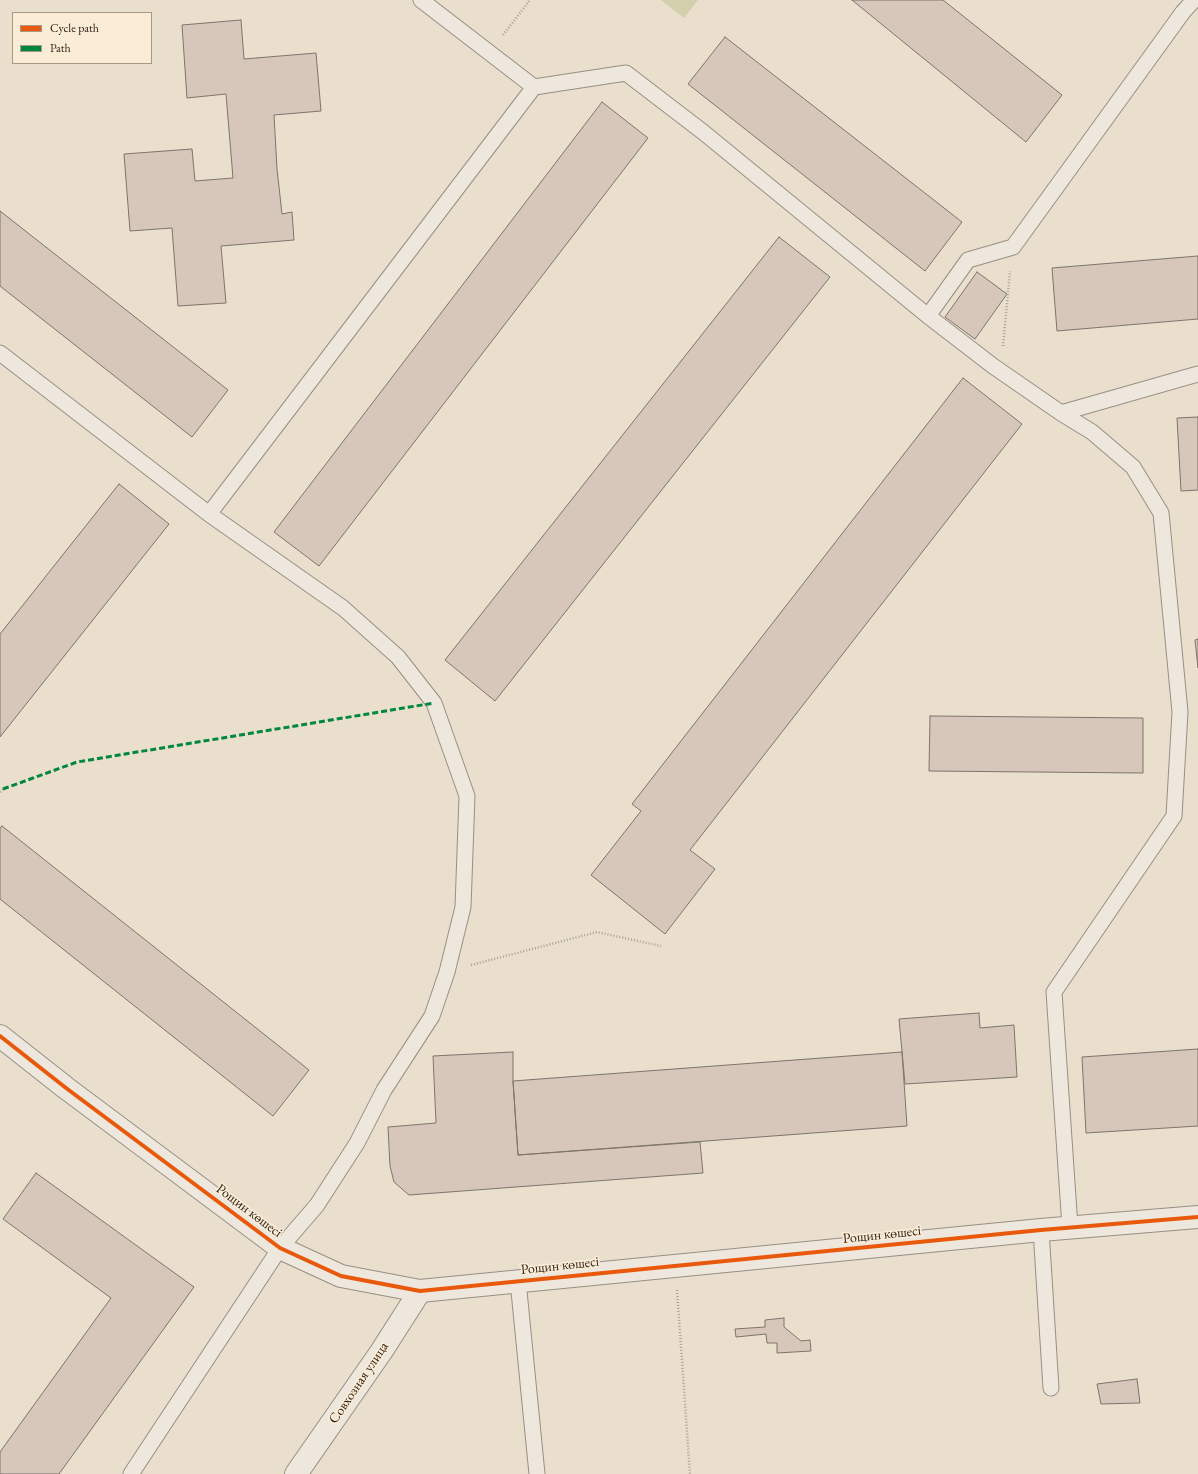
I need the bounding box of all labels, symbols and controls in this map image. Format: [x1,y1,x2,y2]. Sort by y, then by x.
legend [12,12,152,64]
text: Cycle path [50,20,99,36]
text: Path [50,40,71,56]
street label: Рощин көшесі [213,1181,285,1241]
street label: Рощин көшесі [842,1223,922,1247]
street label: Рощин көшесі [520,1254,600,1278]
street label: Совхозная улица [325,1339,393,1427]

